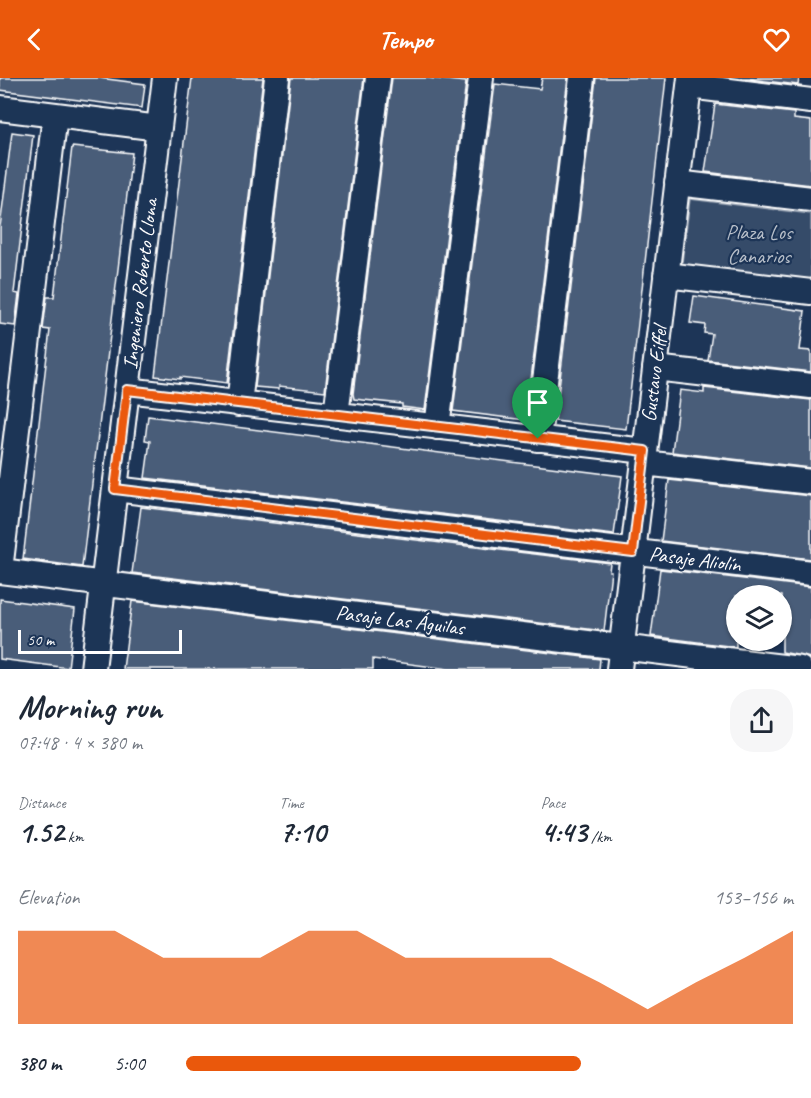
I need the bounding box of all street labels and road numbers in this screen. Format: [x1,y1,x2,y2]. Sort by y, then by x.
street label: Ingeniero Roberto Llona [117,195,164,371]
street label: Gustavo Eiffel [635,321,673,423]
street label: Pasaje Aliolín [648,540,743,578]
street label: Pasaje Las Águilas [334,599,468,641]

